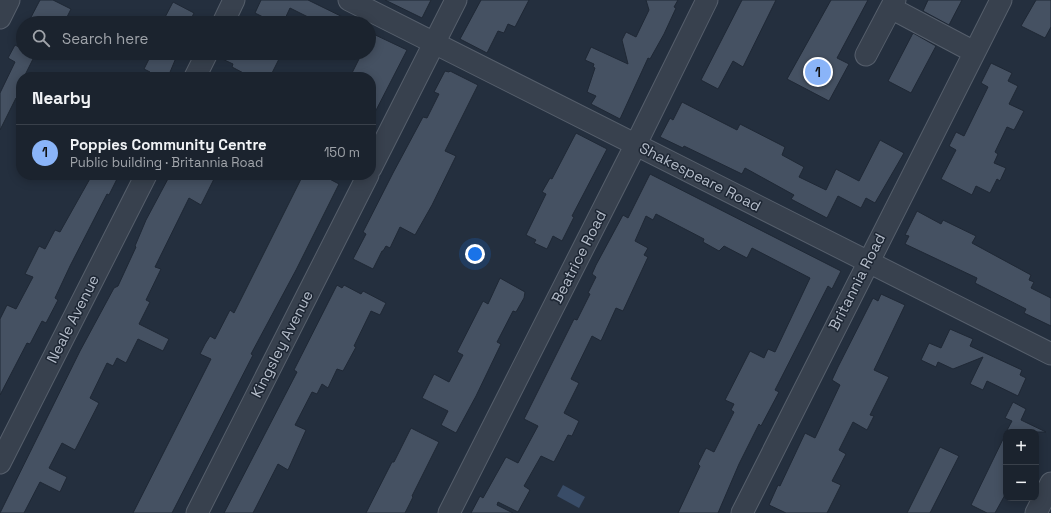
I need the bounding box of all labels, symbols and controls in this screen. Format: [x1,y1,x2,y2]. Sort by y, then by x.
search box [16,16,376,60]
icon: search [30,27,52,49]
text: Search here [62,29,148,48]
pin: 1 [805,57,831,87]
text: Nearby [32,87,91,109]
text: Poppies Community Centre [70,135,267,154]
street label: Shakespeare Road [636,138,764,215]
text: 1 [42,144,48,161]
text: 150 m [324,144,360,161]
text: Public building · Britannia Road [70,154,263,171]
street label: Beatrice Road [547,207,610,306]
street label: Britannia Road [824,230,889,333]
your location [465,244,485,264]
street label: Neale Avenue [42,271,103,366]
street label: Kingsley Avenue [246,287,317,401]
map controls [1003,429,1039,501]
button: + [1003,429,1039,465]
button: − [1003,465,1039,501]

